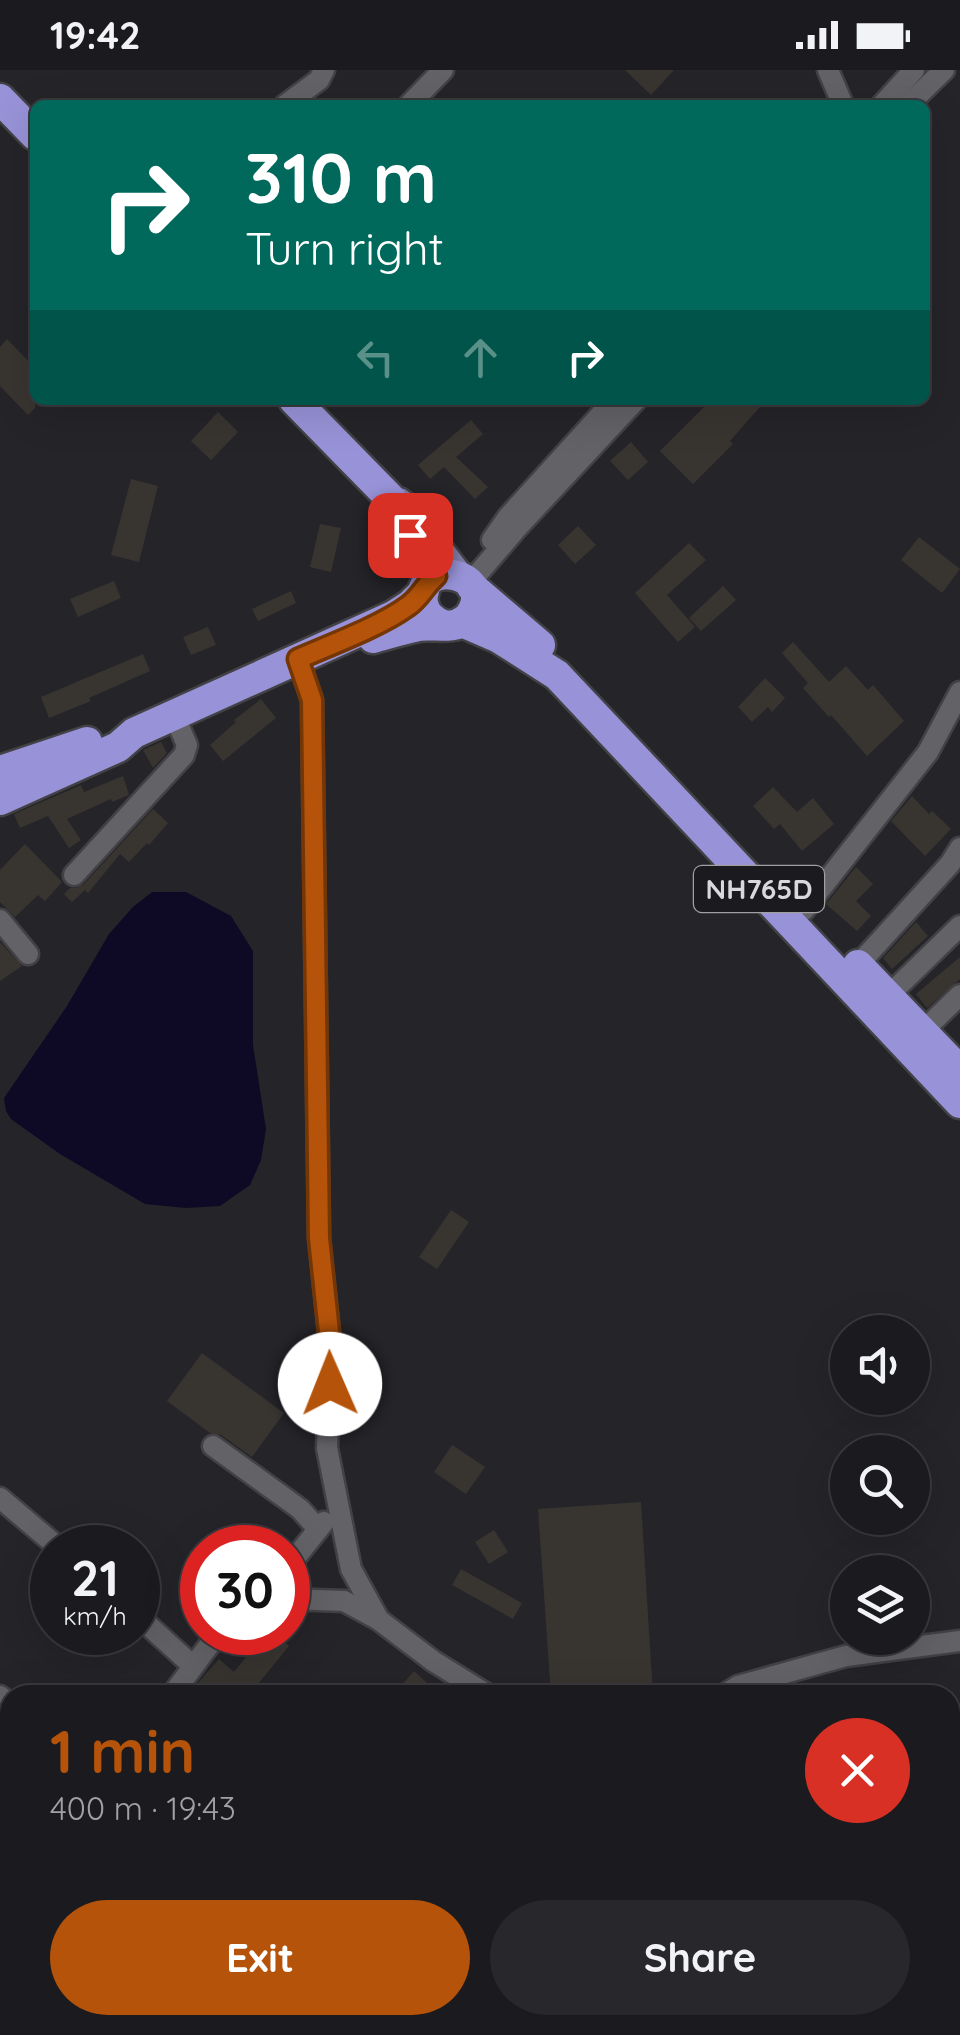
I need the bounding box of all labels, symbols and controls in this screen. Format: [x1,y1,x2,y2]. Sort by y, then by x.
text: 19:42 [50,11,141,59]
text: 310 m [245,133,437,221]
icon: right [80,140,210,270]
text: Turn right [245,220,444,276]
icon: left [348,330,403,385]
icon: ahead [453,330,508,385]
icon: right [558,330,613,385]
pin [368,493,453,578]
icon: arrive [383,508,438,563]
road number: NH765D [694,866,824,912]
map controls [830,1315,930,1655]
button: sound [830,1315,930,1415]
position arrow [278,1332,382,1436]
button: search [830,1435,930,1535]
speed limit sign: 30 [180,1525,310,1655]
text: 21 [71,1546,119,1609]
button: layers [830,1555,930,1655]
text: km/h [63,1600,127,1631]
text: 1 min [50,1713,195,1788]
button: close [805,1718,910,1823]
text: 400 m · 19:43 [50,1788,236,1828]
button: Exit [50,1900,470,2015]
button: Share [490,1900,910,2015]

